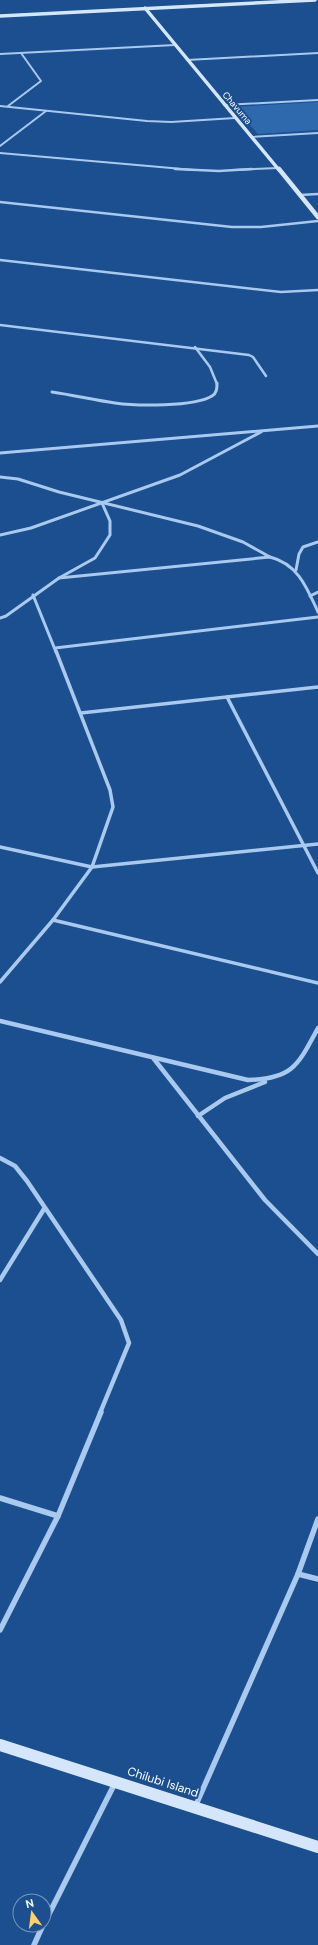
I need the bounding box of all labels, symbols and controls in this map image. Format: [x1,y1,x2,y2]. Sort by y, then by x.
street label: Chavuma [220,89,254,127]
street label: Chilubi Island [125,1763,201,1801]
north arrow [12,1893,52,1933]
text: N [24,1896,35,1911]

